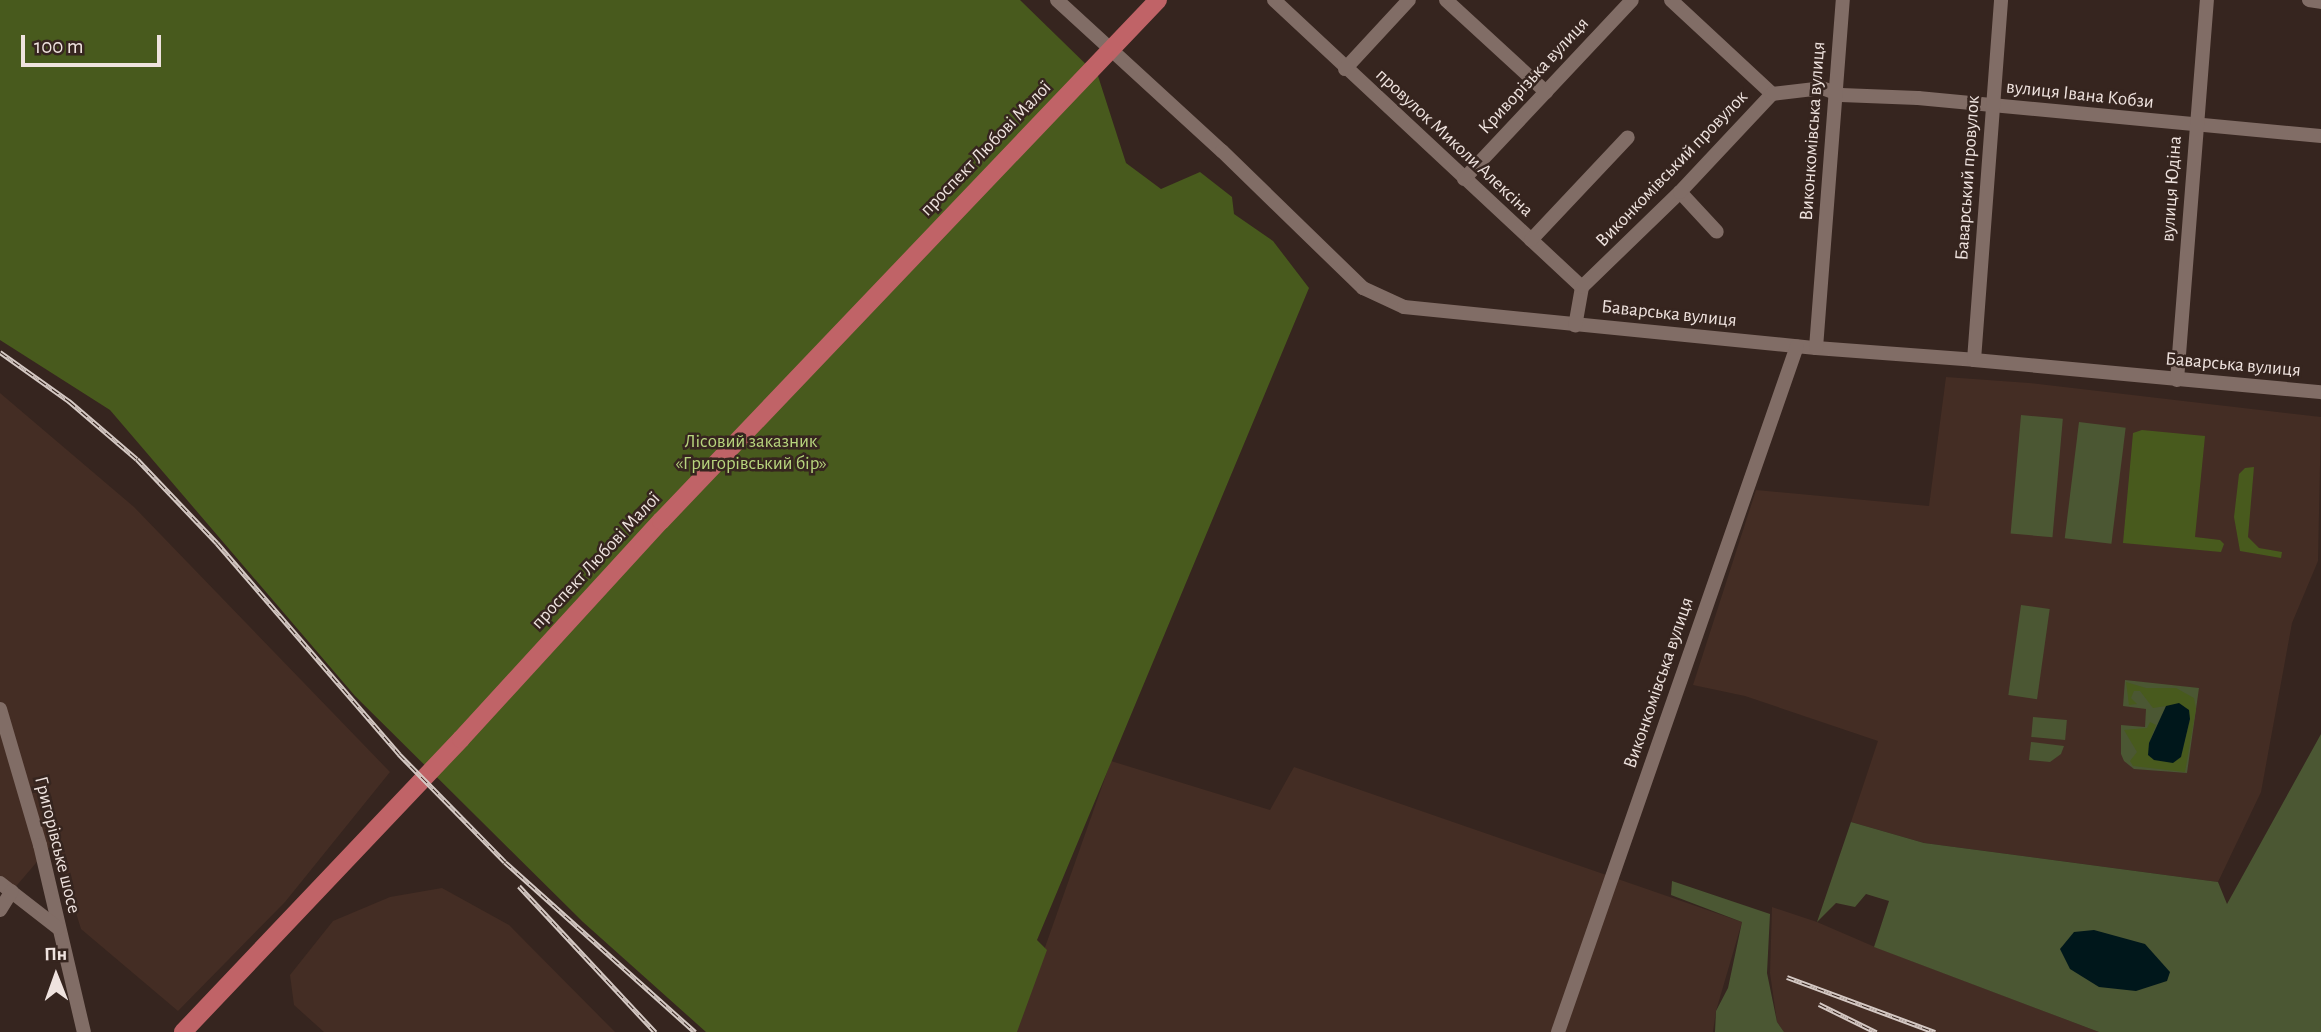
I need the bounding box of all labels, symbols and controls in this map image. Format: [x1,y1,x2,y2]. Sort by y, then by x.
street label: Криворізька вулиця [1474,13,1594,139]
scale bar [24,21,164,65]
text: 100 m [34,36,84,57]
street label: Виконкомівська вулиця [1795,41,1831,221]
street label: провулок Миколи Алексіна [1370,64,1538,222]
street label: вулиця Івана Кобзи [2005,76,2155,114]
street label: проспект Любові Малої [916,77,1056,221]
street label: Виконкомівський провулок [1591,86,1753,252]
street label: Баварський провулок [1951,95,1985,261]
street label: вулиця Юдіна [2157,135,2187,243]
street label: Баварська вулиця [1600,296,1738,332]
street label: Баварська вулиця [2164,348,2302,382]
park label: Лісовий заказник «Григорівський бір» [675,431,827,475]
street label: проспект Любові Малої [527,488,665,634]
street label: Виконкомівська вулиця [1619,594,1699,772]
street label: Григорівське шосе [29,774,85,916]
north arrow [21,941,91,1011]
text: Пн [44,945,67,964]

